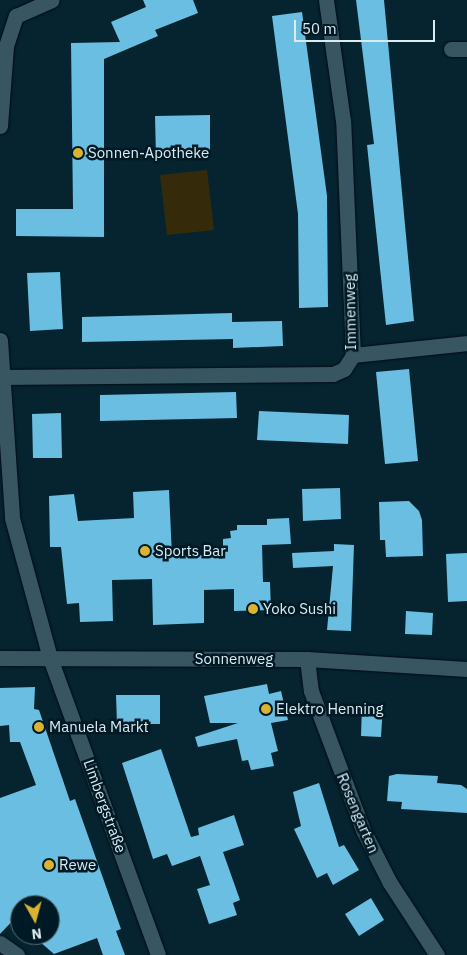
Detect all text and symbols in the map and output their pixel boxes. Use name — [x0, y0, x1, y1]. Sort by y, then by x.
scale bar — [297, 10, 438, 42]
text: 50 m — [302, 19, 337, 38]
place label: Sonnen-Apotheke — [88, 144, 209, 162]
marker: Sonnen-Apotheke — [72, 147, 84, 159]
street label: Immenweg — [340, 274, 360, 350]
place label: Sports Bar — [155, 542, 226, 560]
marker: Sports Bar — [139, 545, 151, 557]
place label: Yoko Sushi — [263, 600, 336, 618]
marker: Yoko Sushi — [247, 603, 259, 615]
street label: Sonnenweg — [195, 650, 273, 668]
place label: Elektro Henning — [276, 700, 384, 718]
marker: Elektro Henning — [260, 703, 272, 715]
place label: Manuela Markt — [49, 718, 149, 736]
marker: Manuela Markt — [33, 721, 45, 733]
street label: Limbergstraße — [80, 757, 130, 855]
street label: Rosengarten — [333, 770, 383, 856]
place label: Rewe — [59, 856, 96, 874]
marker: Rewe — [43, 859, 55, 871]
north arrow — [10, 895, 60, 945]
text: N — [31, 924, 43, 943]

